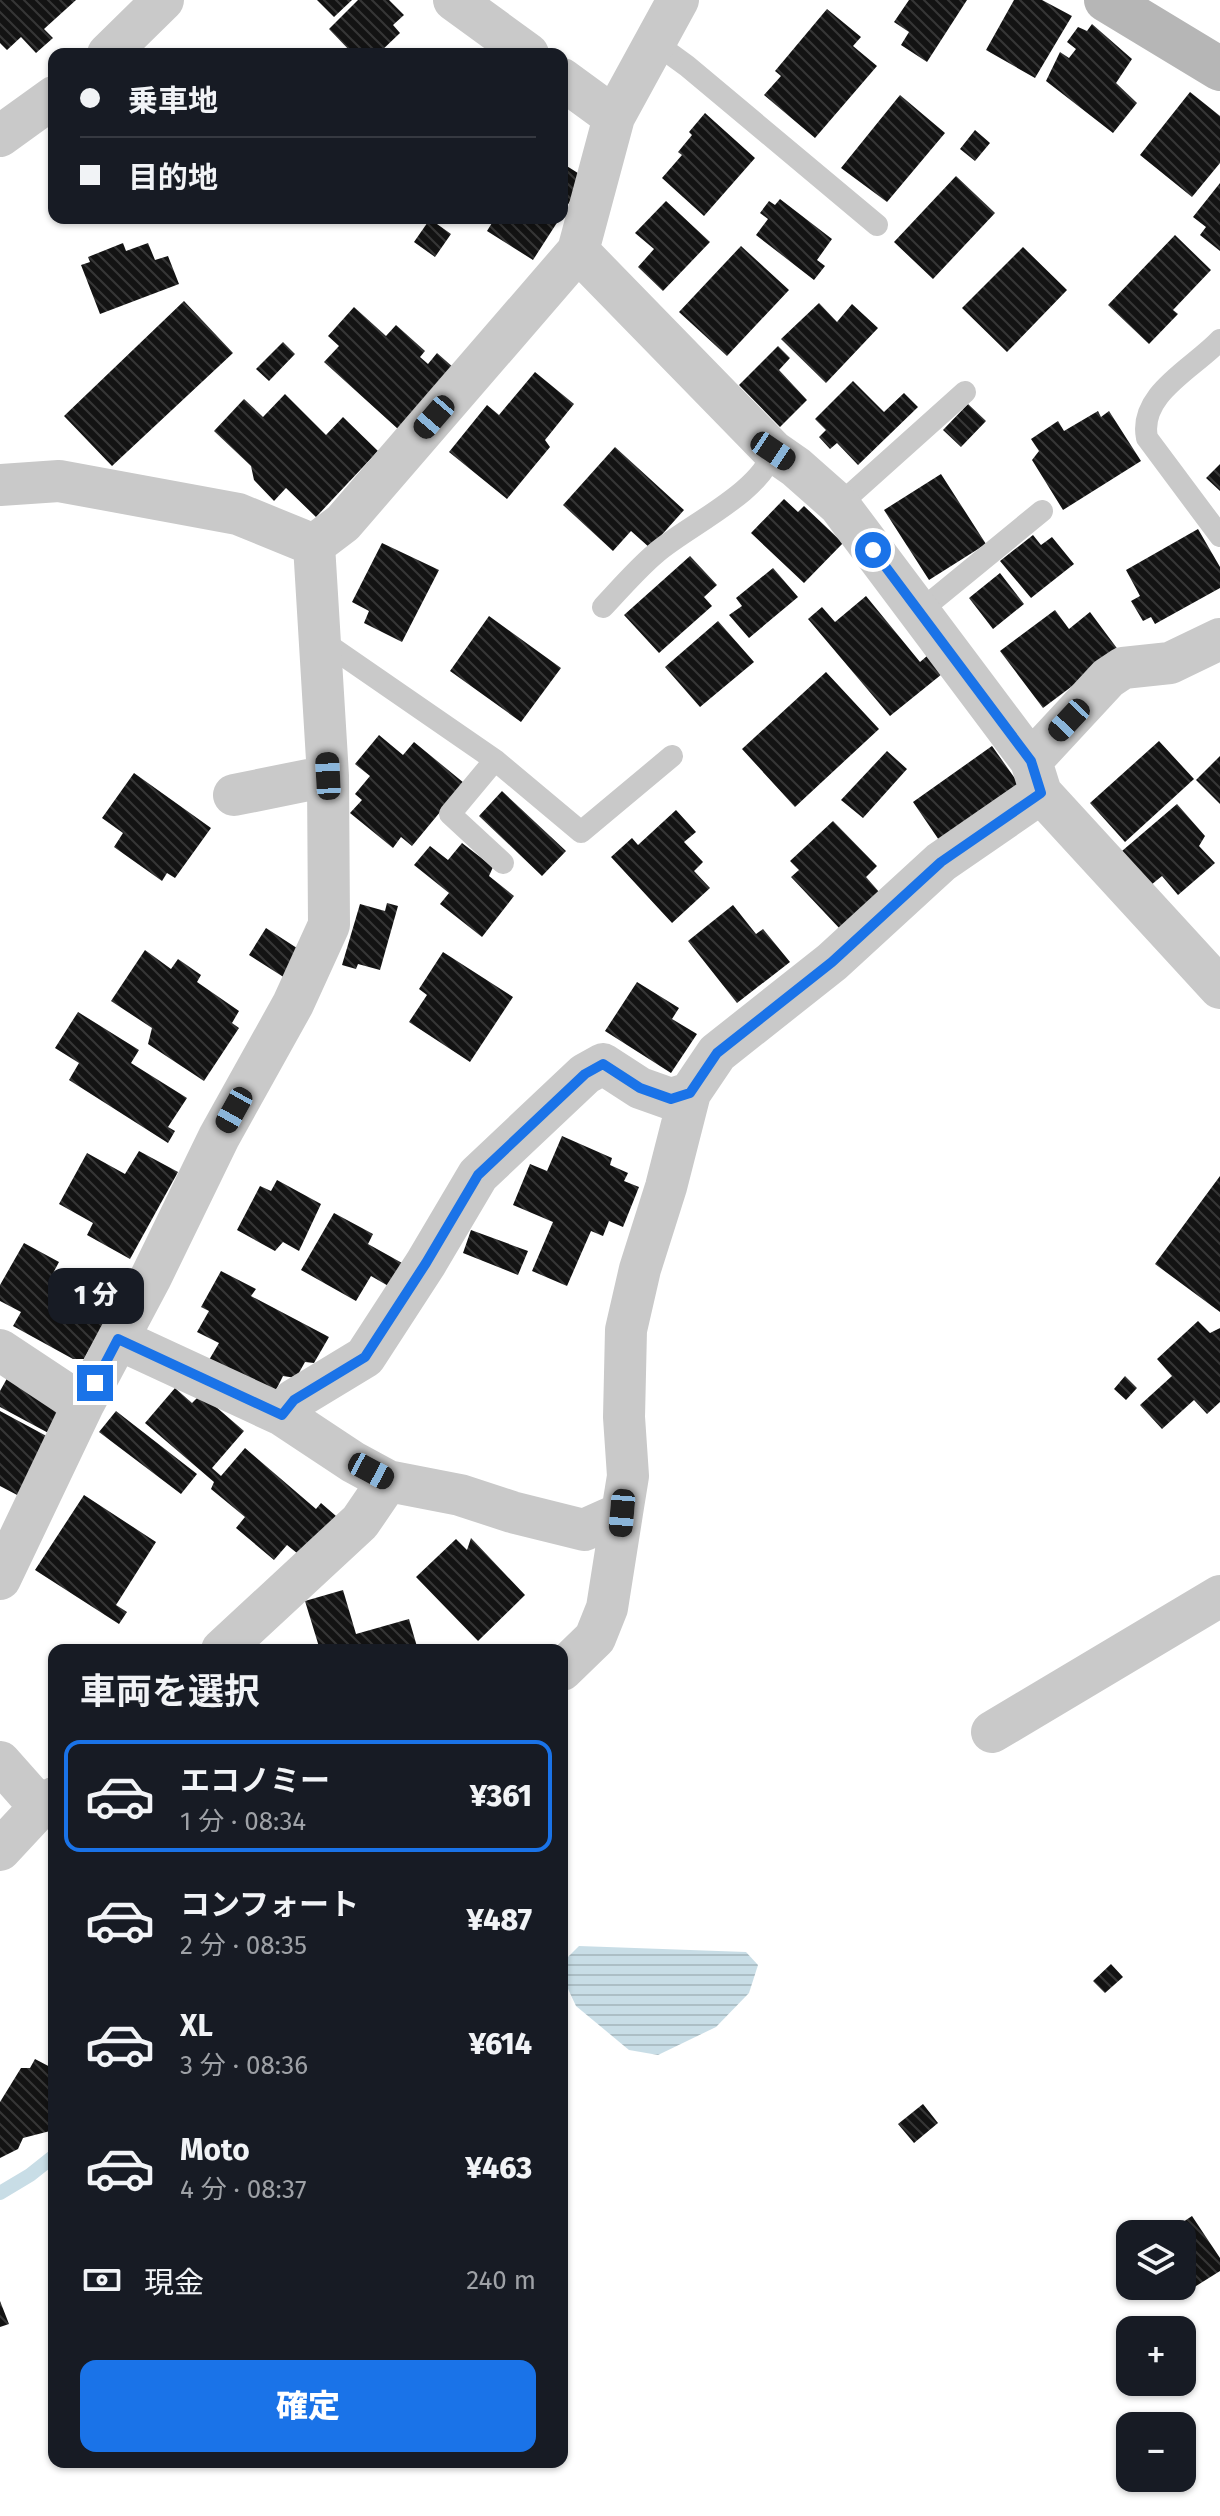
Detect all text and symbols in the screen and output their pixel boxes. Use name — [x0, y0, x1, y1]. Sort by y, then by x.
text: 乗車地 — [128, 83, 218, 119]
text: 目的地 — [128, 160, 218, 196]
car — [409, 391, 459, 443]
car — [746, 428, 800, 474]
route start — [855, 532, 891, 568]
car — [1044, 694, 1094, 746]
car — [315, 751, 341, 801]
car — [212, 1083, 256, 1137]
callout: 1 分 — [47, 1267, 143, 1323]
text: 1 分 — [74, 1280, 118, 1311]
route end — [77, 1365, 113, 1401]
car — [344, 1449, 398, 1493]
car — [608, 1488, 636, 1538]
text: 車両を選択 — [80, 1670, 260, 1714]
icon: car — [84, 1760, 156, 1832]
text: エコノミー — [180, 1763, 330, 1799]
text: ¥361 — [470, 1778, 532, 1814]
text: 1 分 · 08:34 — [180, 1806, 306, 1837]
icon: car — [84, 1884, 156, 1956]
text: コンフォート — [180, 1887, 359, 1923]
text: ¥487 — [467, 1902, 532, 1938]
text: 2 分 · 08:35 — [180, 1930, 307, 1961]
icon: car — [84, 2008, 156, 2080]
text: XL — [180, 2008, 213, 2044]
text: ¥614 — [469, 2026, 532, 2062]
text: 3 分 · 08:36 — [180, 2050, 308, 2081]
icon: car — [84, 2132, 156, 2204]
text: Moto — [180, 2132, 250, 2168]
text: ¥463 — [465, 2150, 532, 2186]
text: 4 分 · 08:37 — [180, 2174, 306, 2205]
map controls — [1116, 2220, 1196, 2492]
button: layers — [1116, 2220, 1196, 2300]
icon: cash — [80, 2258, 124, 2302]
text: 現金 — [144, 2265, 204, 2301]
text: 240 m — [466, 2265, 536, 2296]
button: + — [1116, 2316, 1196, 2396]
button: 確定 — [80, 2360, 536, 2452]
button: − — [1116, 2412, 1196, 2492]

